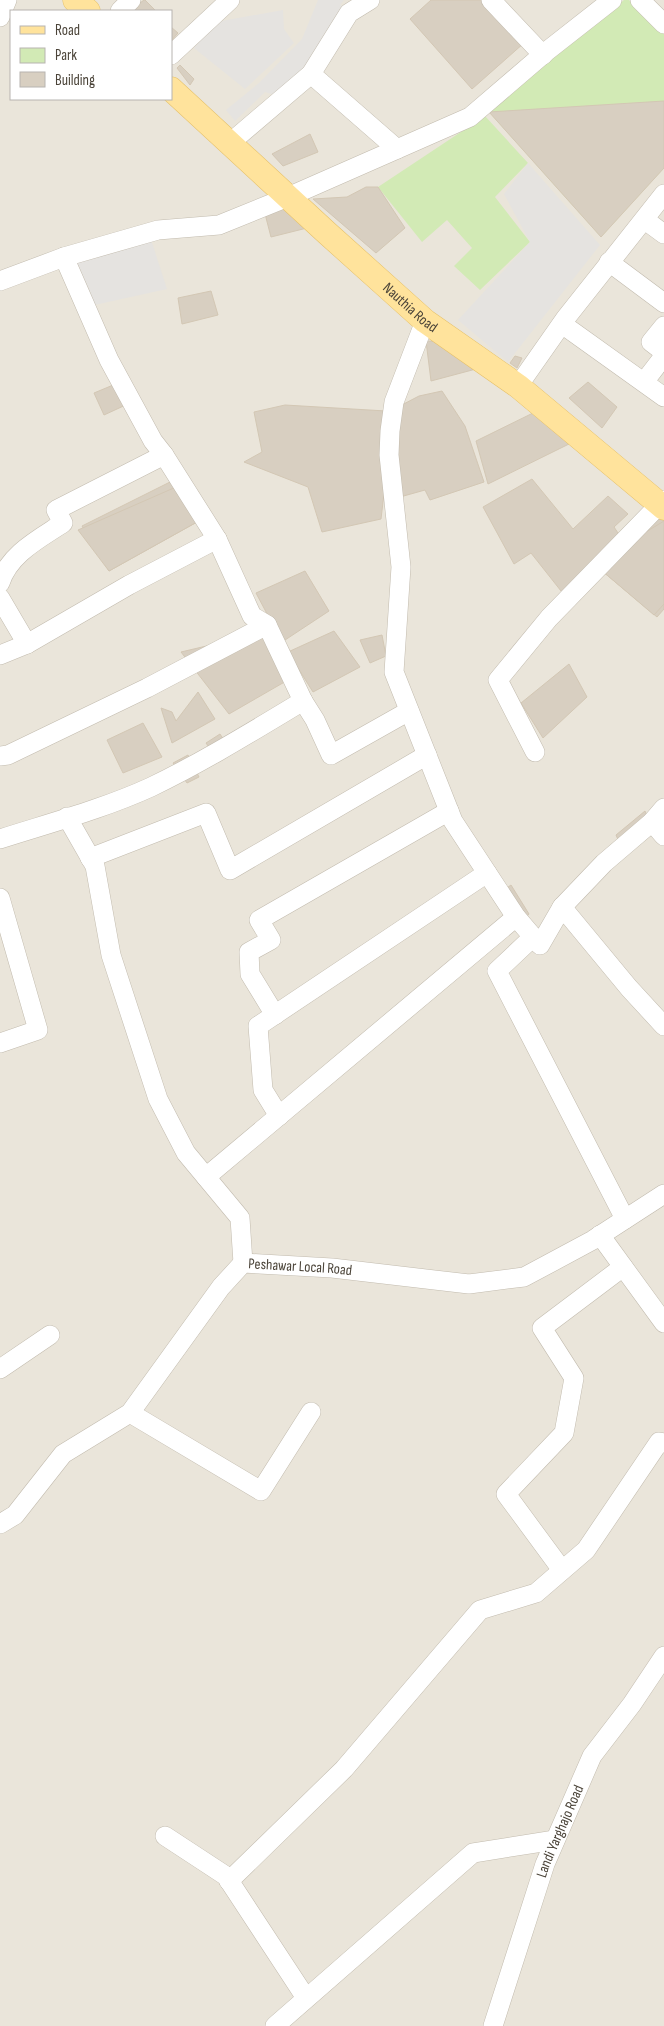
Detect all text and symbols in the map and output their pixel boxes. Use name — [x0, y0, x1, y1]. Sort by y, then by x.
legend — [10, 10, 172, 100]
text: Road — [55, 21, 80, 40]
text: Park — [55, 46, 77, 65]
text: Building — [55, 71, 95, 90]
street label: Nauthia Road — [379, 279, 441, 337]
street label: Peshawar Local Road — [248, 1254, 353, 1280]
street label: Landi Yarghajo Road — [532, 1782, 588, 1880]

